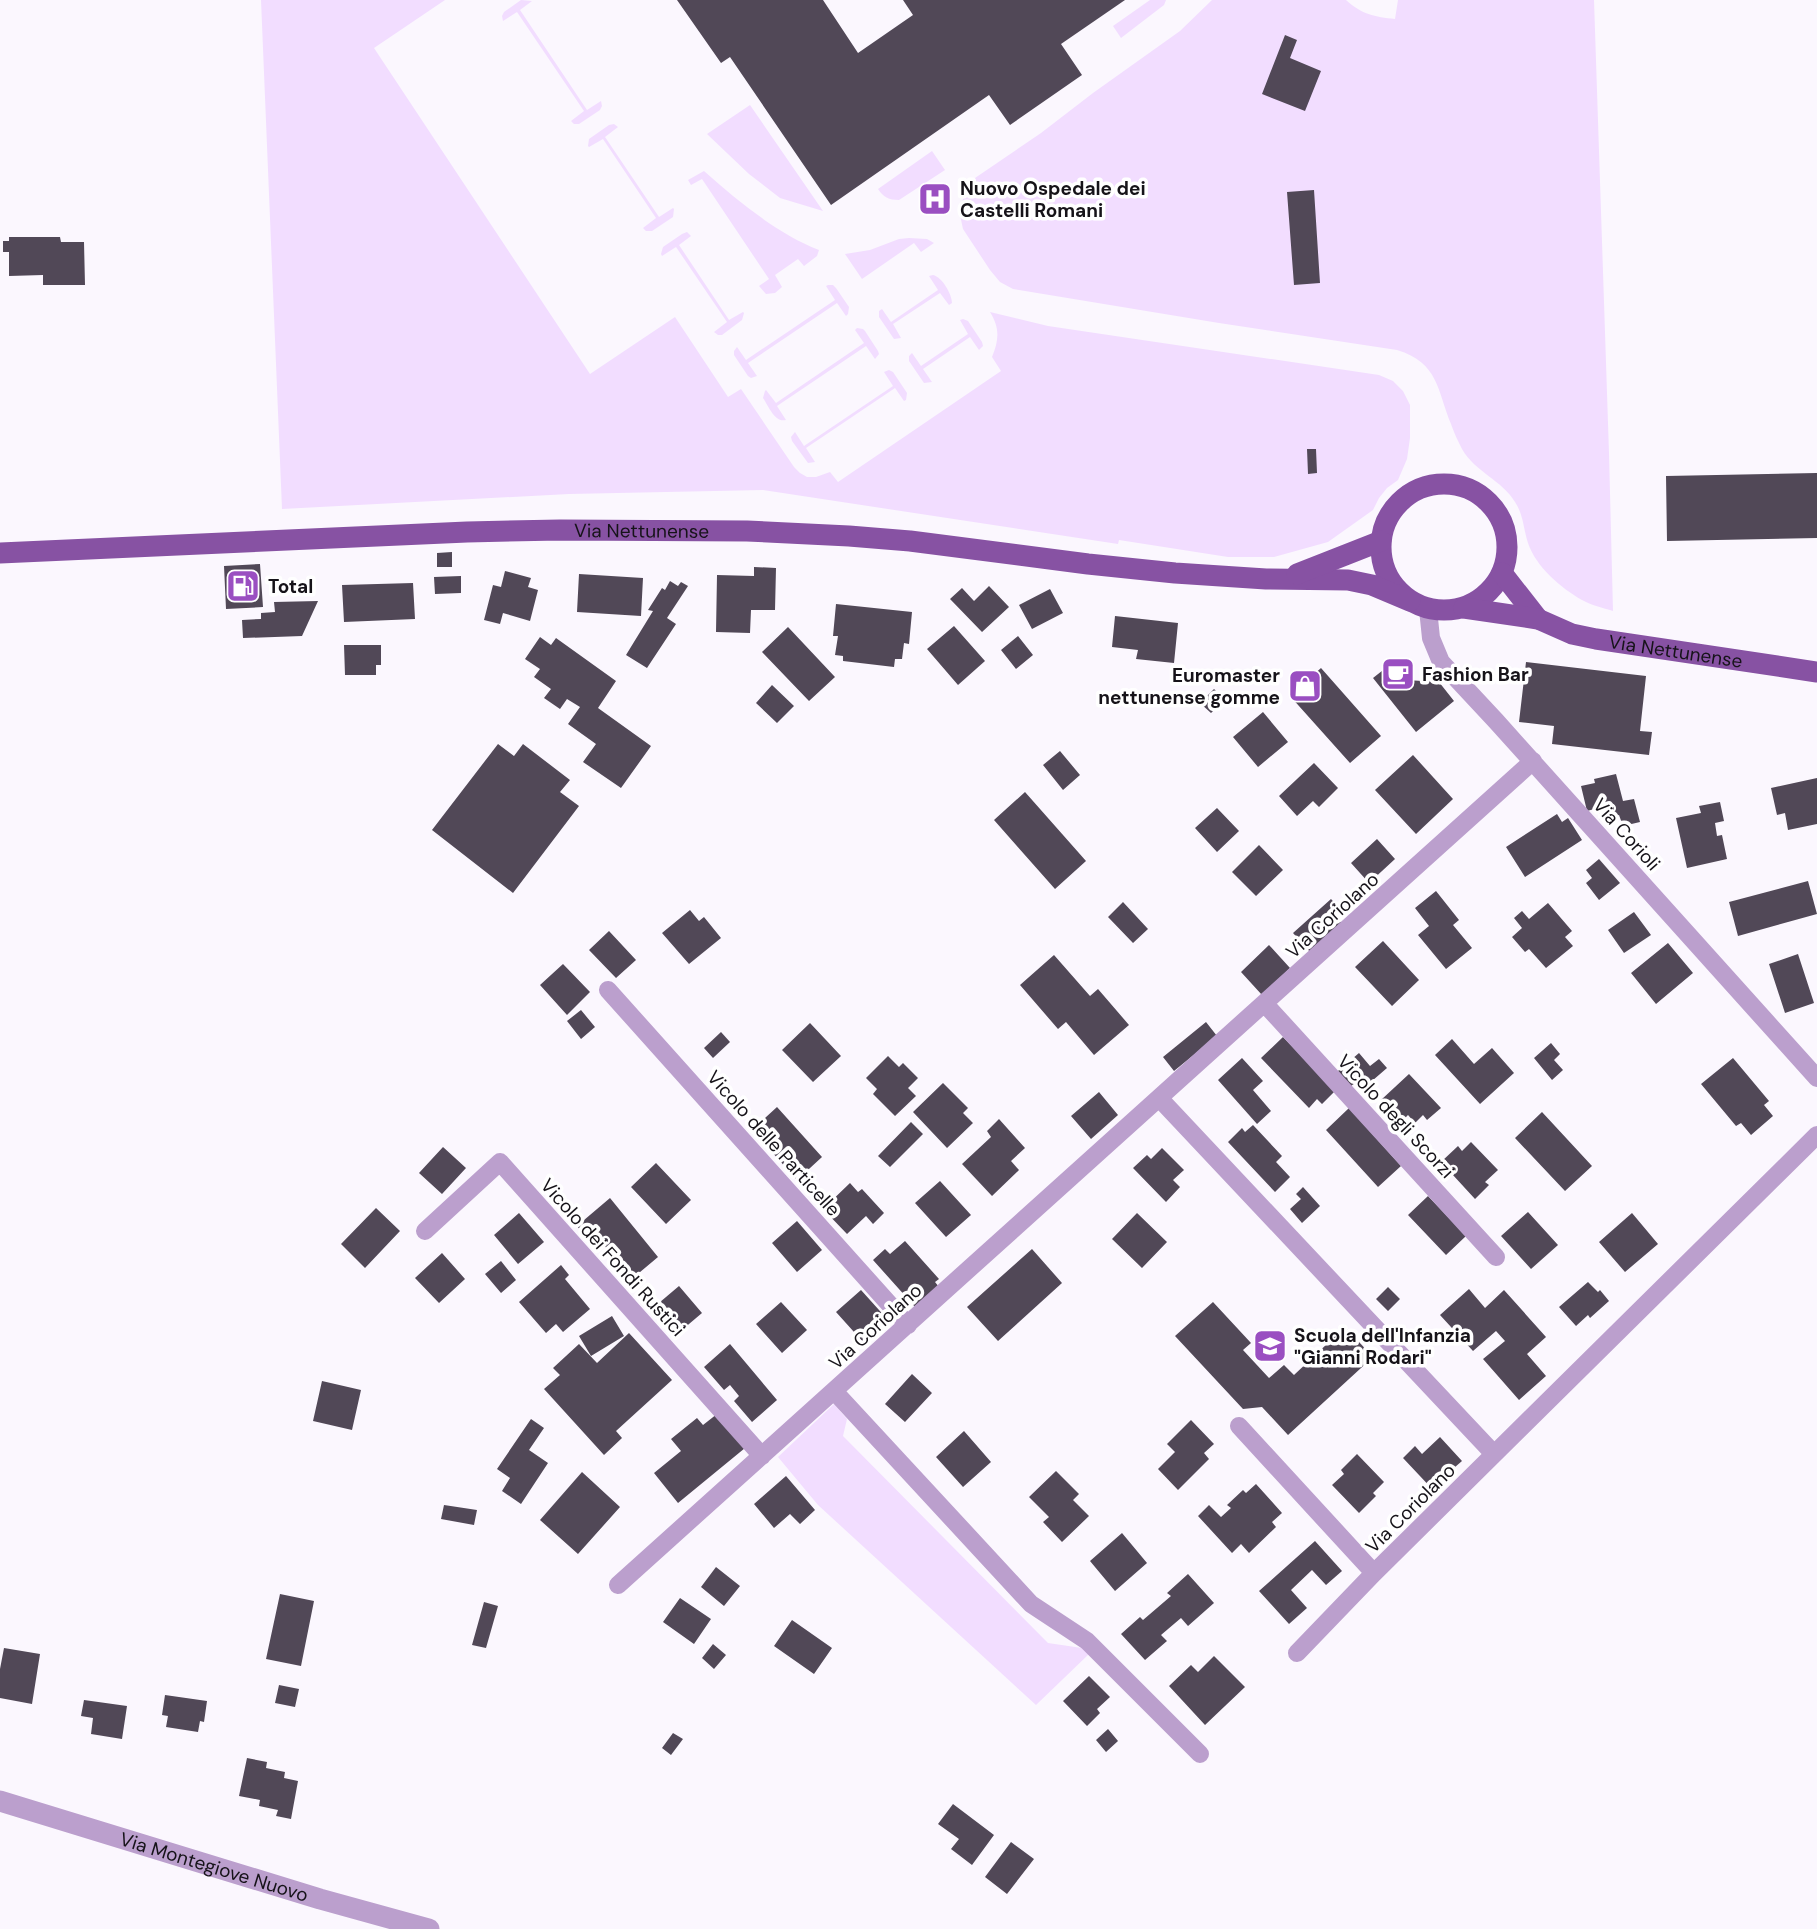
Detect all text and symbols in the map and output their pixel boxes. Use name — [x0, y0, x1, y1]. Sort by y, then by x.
place label: Nuovo Ospedale dei Castelli Romani — [960, 176, 1146, 223]
hospital icon: Nuovo Ospedale dei Castelli Romani — [916, 180, 954, 218]
street label: Via Nettunense — [574, 518, 709, 544]
fuel station icon: Total — [224, 567, 262, 605]
place label: Total — [268, 574, 313, 599]
street label: Via Nettunense — [1607, 629, 1744, 674]
cafe icon: Fashion Bar — [1379, 655, 1417, 693]
place label: Fashion Bar — [1422, 662, 1529, 687]
place label: Euromaster nettunense gomme — [1098, 663, 1280, 710]
shop icon: Euromaster nettunense gomme — [1286, 667, 1324, 705]
street label: Via Corioli — [1587, 793, 1666, 876]
street label: Via Coriolano — [1280, 867, 1384, 964]
street label: Vicolo degli Scorzi — [1332, 1049, 1460, 1184]
street label: Vicolo delle Particelle — [701, 1065, 846, 1222]
street label: Vicolo dei Fondi Rustici — [535, 1173, 690, 1342]
street label: Via Coriolano — [823, 1278, 927, 1375]
place label: Scuola dell'Infanzia "Gianni Rodari" — [1294, 1323, 1471, 1370]
school or university icon: Scuola dell'Infanzia "Gianni Rodari" — [1251, 1327, 1289, 1365]
street label: Via Coriolano — [1360, 1458, 1461, 1559]
street label: Via Montegiove Nuovo — [117, 1826, 311, 1908]

